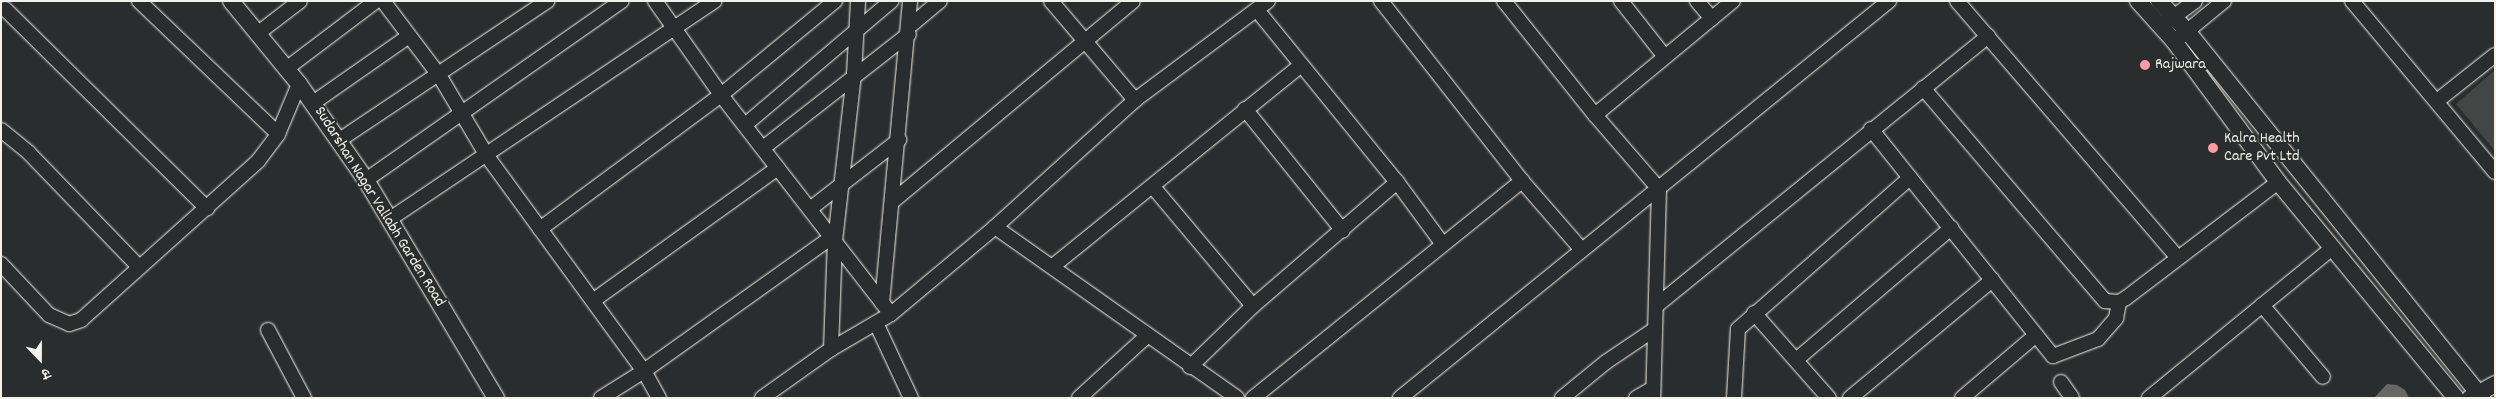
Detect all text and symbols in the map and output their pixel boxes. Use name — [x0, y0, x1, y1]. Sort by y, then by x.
place label: Rajwara — [2155, 55, 2206, 75]
marker: Rajwara — [2139, 59, 2151, 71]
street label: Sudarshan Nagar Vallabh Garden Road — [309, 103, 449, 311]
place label: Kalra Health Care Pvt Ltd — [2224, 129, 2300, 167]
marker: Kalra Health Care Pvt Ltd — [2206, 141, 2220, 155]
north arrow — [15, 334, 65, 384]
text: उ — [38, 362, 53, 384]

